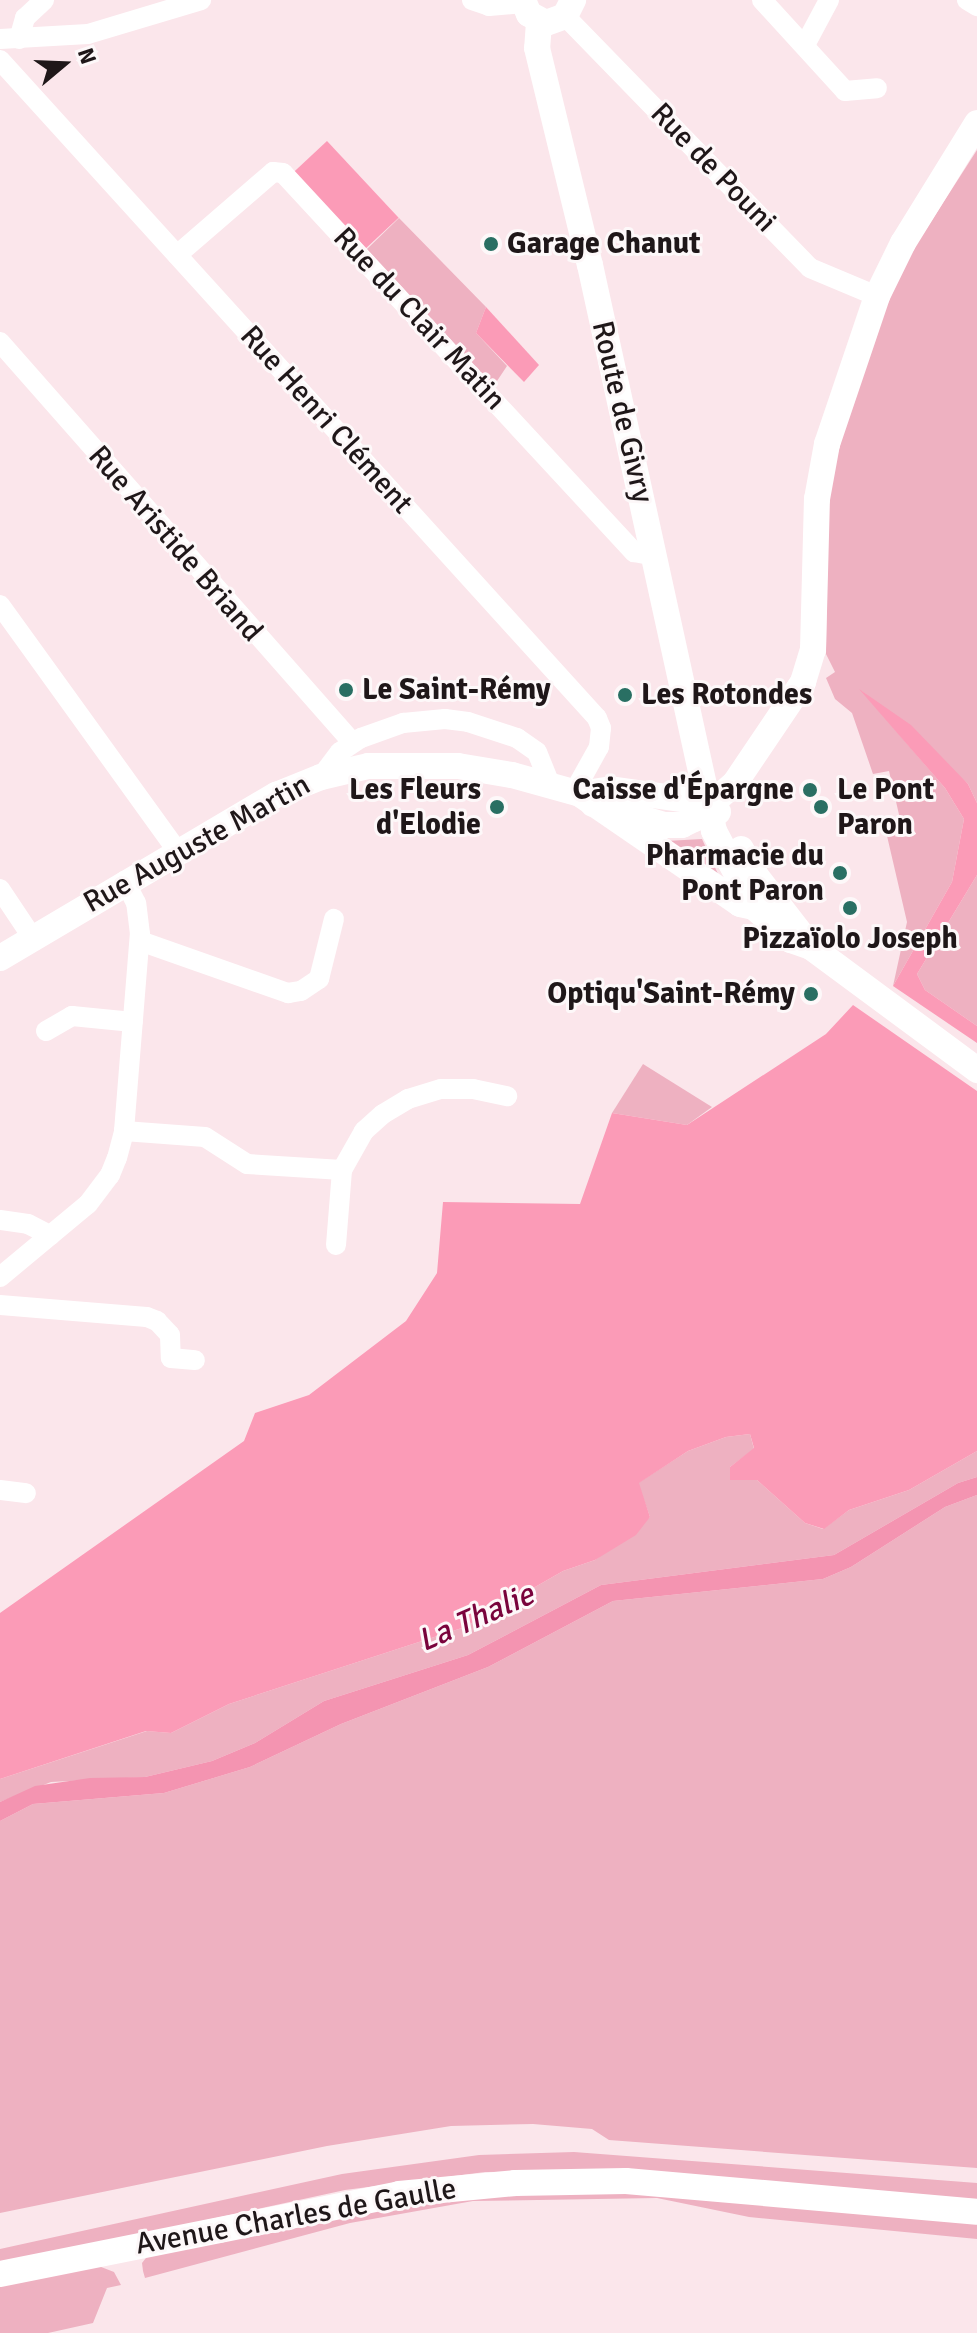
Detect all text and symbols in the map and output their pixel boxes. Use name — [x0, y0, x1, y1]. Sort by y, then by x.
north arrow — [24, 24, 104, 104]
text: N — [72, 44, 102, 68]
street label: Rue de Pouni — [643, 96, 783, 240]
street label: Rue du Clair Matin — [325, 220, 513, 418]
place label: Garage Chanut — [507, 226, 701, 262]
marker: Garage Chanut — [482, 235, 500, 253]
street label: Route de Givry — [584, 318, 660, 506]
street label: Rue Henri Clément — [232, 319, 420, 521]
street label: Rue Aristide Briand — [80, 439, 270, 649]
place label: Le Saint-Rémy — [362, 672, 551, 708]
place label: Les Rotondes — [641, 677, 812, 713]
marker: Le Saint-Rémy — [337, 681, 355, 699]
marker: Les Rotondes — [616, 686, 634, 704]
street label: Rue Auguste Martin — [78, 767, 316, 921]
place label: Les Fleurs d'Elodie — [349, 772, 481, 842]
place label: Caisse d'Épargne — [572, 772, 794, 808]
place label: Le Pont Paron — [837, 772, 934, 842]
marker: Caisse d'Épargne — [801, 781, 819, 799]
marker: Les Fleurs d'Elodie — [488, 798, 506, 816]
marker: Le Pont Paron — [812, 798, 830, 816]
place label: Pharmacie du Pont Paron — [646, 838, 824, 908]
marker: Pharmacie du Pont Paron — [831, 864, 849, 882]
marker: Pizzaïolo Joseph — [841, 899, 859, 917]
place label: Pizzaïolo Joseph — [742, 921, 958, 957]
place label: Optiqu'Saint-Rémy — [547, 976, 795, 1012]
marker: Optiqu'Saint-Rémy — [802, 985, 820, 1003]
water label: La Thalie — [412, 1575, 540, 1661]
street label: Avenue Charles de Gaulle — [133, 2171, 459, 2263]

